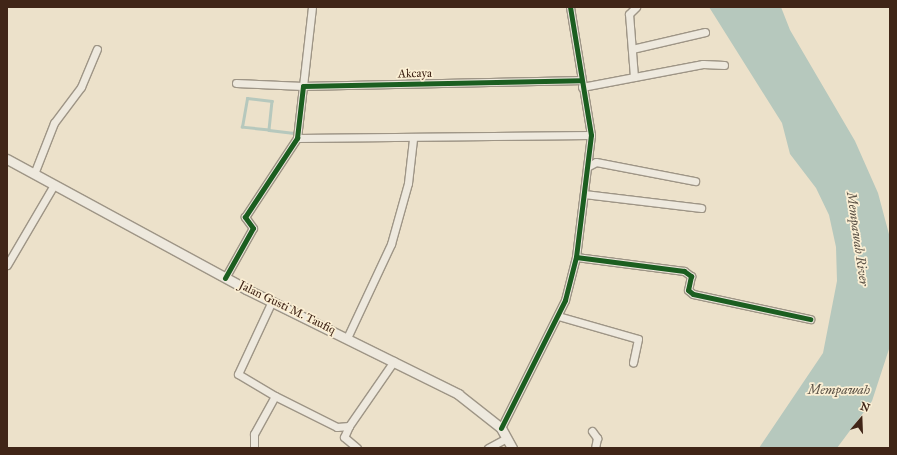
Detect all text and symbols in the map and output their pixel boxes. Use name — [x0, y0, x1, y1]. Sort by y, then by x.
street label: Akcaya — [398, 67, 432, 81]
water label: Mempawah River — [843, 191, 871, 287]
street label: Jalan Gusti M. Taufiq — [236, 278, 338, 338]
water label: Mempawah — [808, 382, 870, 398]
north arrow — [841, 399, 881, 439]
text: N — [859, 400, 872, 415]

